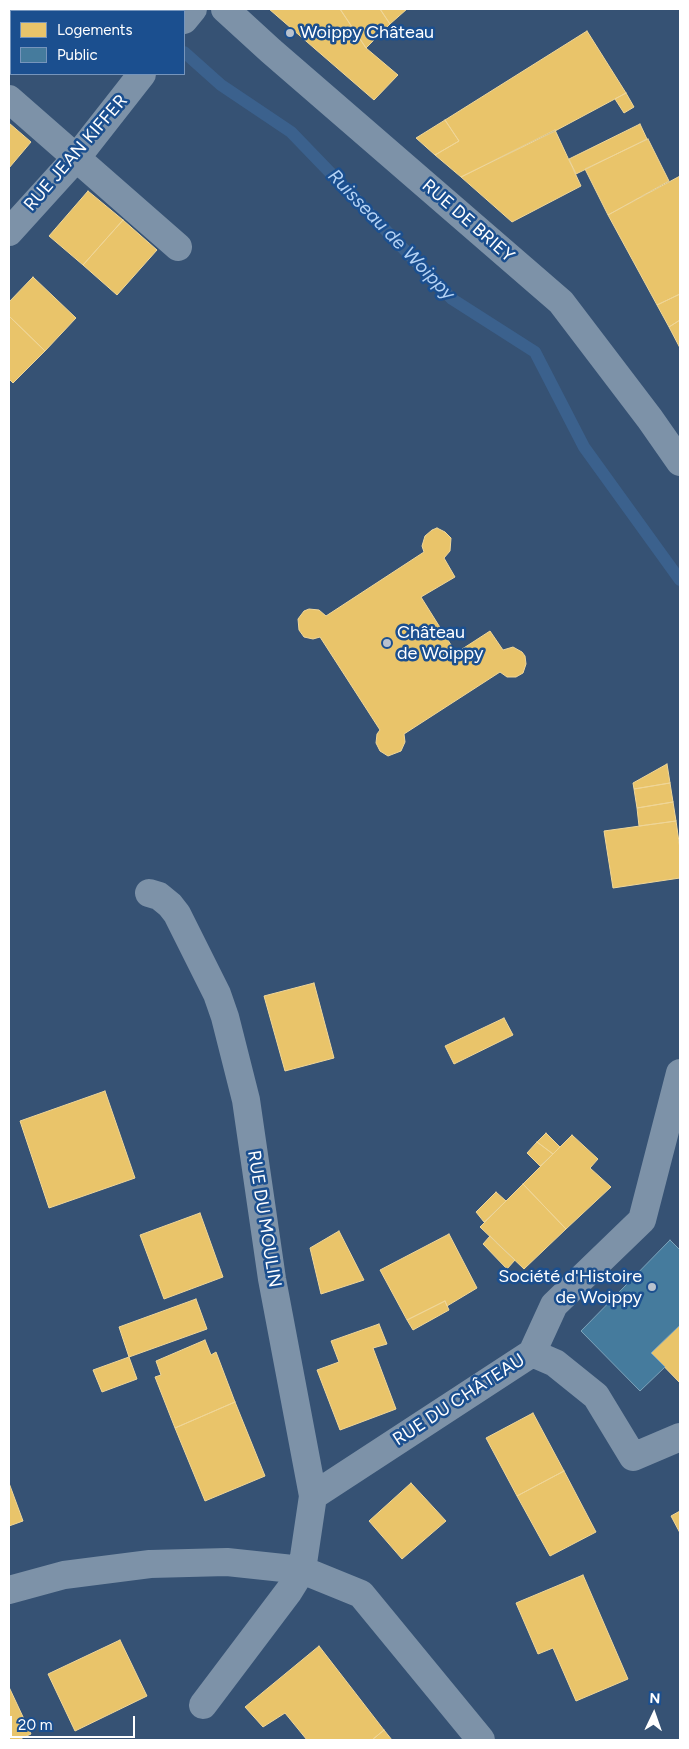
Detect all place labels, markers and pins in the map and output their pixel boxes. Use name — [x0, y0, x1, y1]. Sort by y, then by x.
place label: Woippy Château — [300, 22, 434, 44]
marker: Woippy Château — [284, 27, 296, 39]
place label: Château de Woippy — [397, 622, 483, 664]
marker: Château de Woippy — [381, 637, 393, 649]
place label: Société d'Histoire de Woippy — [498, 1266, 642, 1308]
marker: Société d'Histoire de Woippy — [646, 1281, 658, 1293]

